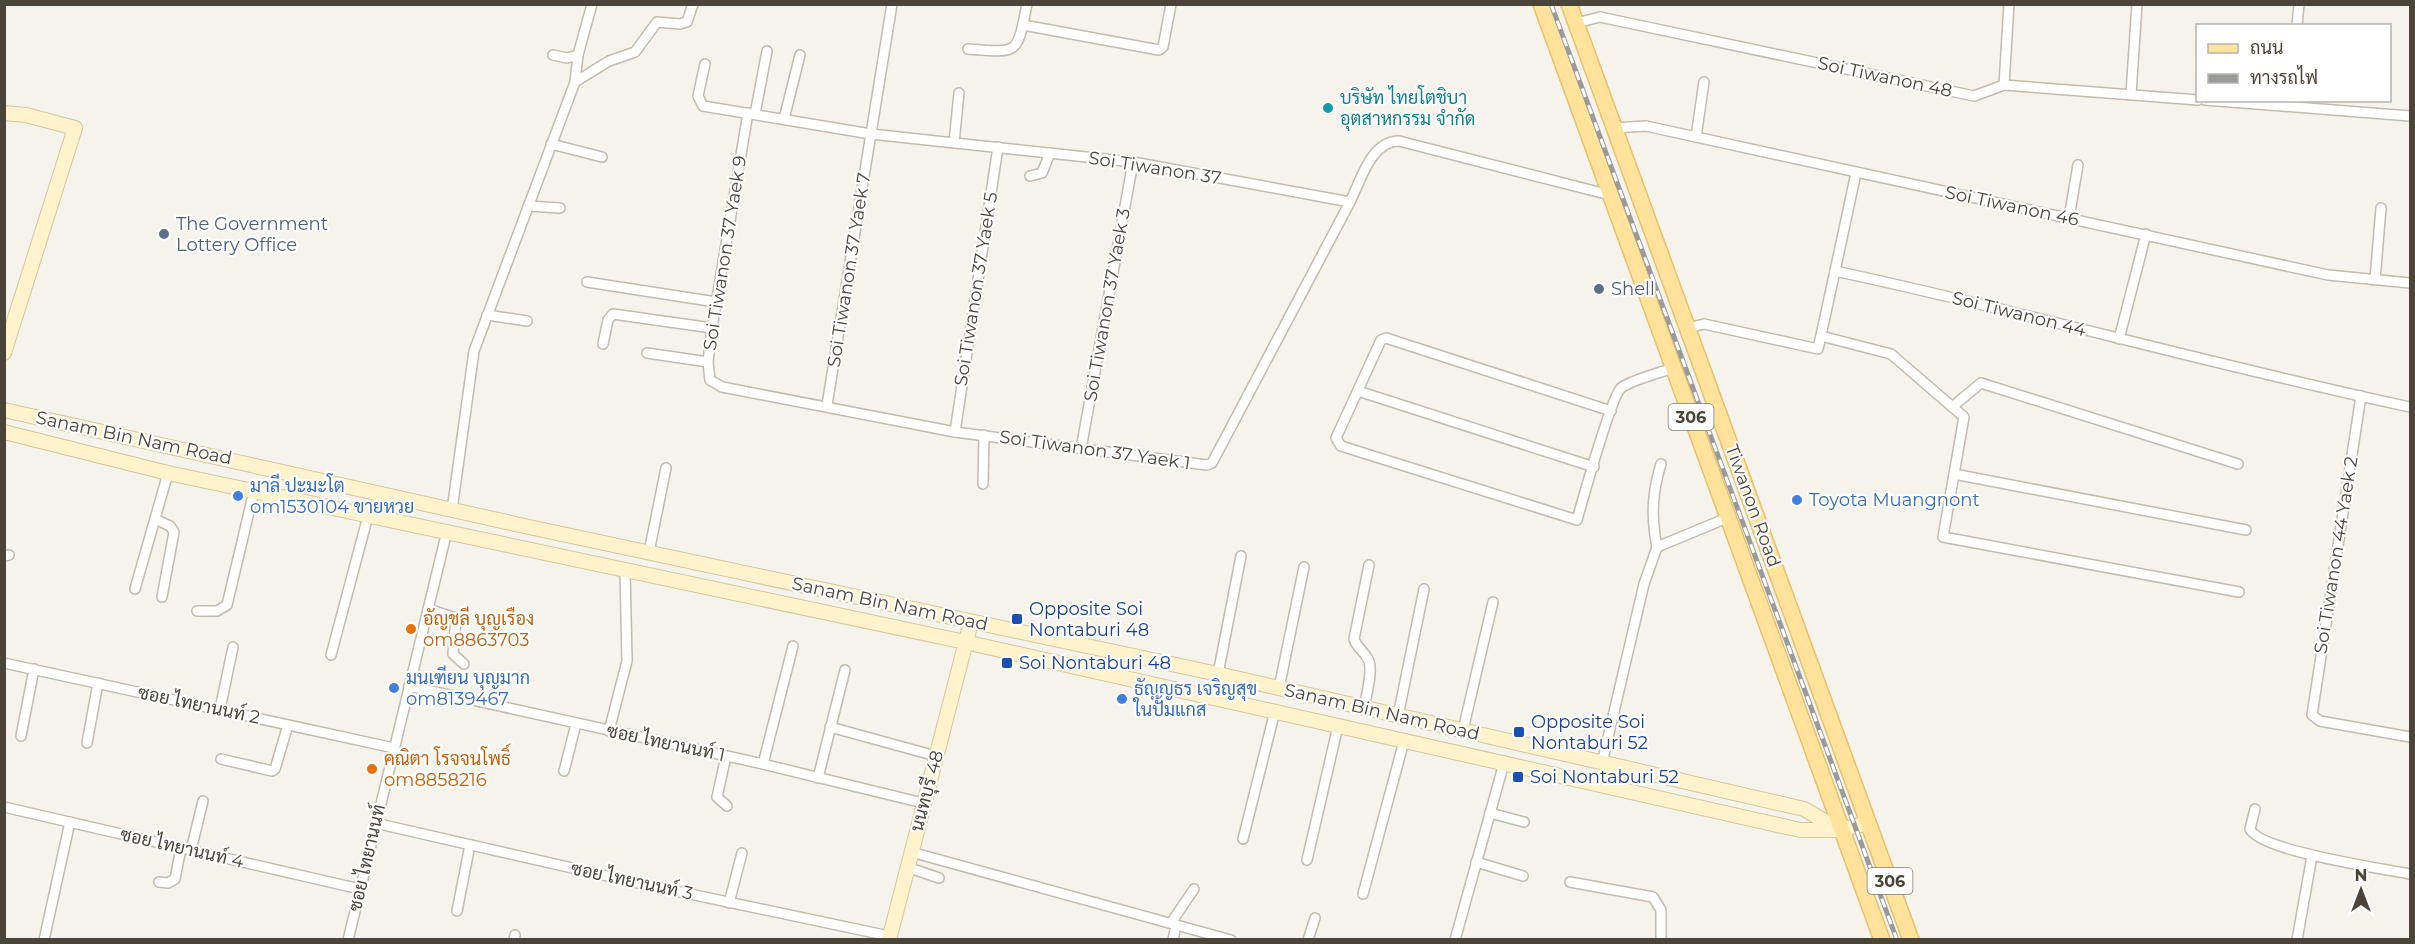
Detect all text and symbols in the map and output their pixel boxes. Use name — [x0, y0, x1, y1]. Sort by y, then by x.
legend — [2196, 24, 2391, 102]
text: ถนน — [2250, 37, 2283, 59]
street label: Soi Tiwanon 48 — [1816, 52, 1954, 102]
text: ทางรถไฟ — [2250, 65, 2318, 89]
place label: บริษัท ไทยโตชิบา อุตสาหกรรม จำกัด — [1340, 85, 1475, 131]
marker: บริษัท ไทยโตชิบา อุตสาหกรรม จำกัด — [1321, 101, 1335, 115]
street label: Soi Tiwanon 37 — [1087, 147, 1223, 189]
street label: Soi Tiwanon 37 Yaek 9 — [699, 154, 751, 352]
street label: Soi Tiwanon 37 Yaek 7 — [823, 171, 875, 369]
street label: Soi Tiwanon 46 — [1943, 181, 2081, 231]
street label: Soi Tiwanon 37 Yaek 5 — [950, 190, 1002, 388]
street label: Soi Tiwanon 37 Yaek 3 — [1079, 207, 1135, 403]
place label: The Government Lottery Office — [176, 213, 328, 256]
marker: The Government Lottery Office — [157, 227, 171, 241]
place label: Shell — [1611, 278, 1655, 300]
marker: Shell — [1592, 282, 1606, 296]
street label: Soi Tiwanon 44 — [1950, 287, 2088, 341]
road number: 306 — [1668, 404, 1714, 430]
street label: Sanam Bin Nam Road — [34, 406, 234, 470]
street label: Soi Tiwanon 37 Yaek 1 — [998, 426, 1192, 474]
street label: Tiwanon Road — [1721, 442, 1785, 570]
street label: Soi Tiwanon 44 Yaek 2 — [2310, 455, 2362, 655]
place label: มาลี ปะมะโต om1530104 ขายหวย — [250, 473, 414, 518]
marker: มาลี ปะมะโต om1530104 ขายหวย — [231, 489, 245, 503]
place label: Toyota Muangnont — [1809, 489, 1980, 511]
marker: Toyota Muangnont — [1790, 493, 1804, 507]
street label: Sanam Bin Nam Road — [790, 572, 990, 636]
place label: Opposite Soi Nontaburi 48 — [1029, 598, 1149, 641]
place label: อัญชลี บุญเรือง om8863703 — [423, 606, 534, 651]
marker: Opposite Soi Nontaburi 48 — [1010, 612, 1024, 626]
marker: อัญชลี บุญเรือง om8863703 — [404, 622, 418, 636]
place label: Soi Nontaburi 48 — [1019, 652, 1171, 674]
marker: Soi Nontaburi 48 — [1000, 656, 1014, 670]
place label: มนเฑียน บุญมาก om8139467 — [406, 665, 530, 710]
place label: ธัญญธร เจริญสุข ในปั้มแกส — [1132, 678, 1257, 721]
street label: ซอย ไทยานนท์ 2 — [136, 679, 262, 729]
street label: Sanam Bin Nam Road — [1282, 679, 1482, 745]
marker: มนเฑียน บุญมาก om8139467 — [387, 681, 401, 695]
marker: ธัญญธร เจริญสุข ในปั้มแกส — [1115, 692, 1129, 706]
place label: Opposite Soi Nontaburi 52 — [1531, 711, 1648, 754]
street label: ซอย ไทยานนท์ 1 — [605, 718, 728, 766]
marker: Opposite Soi Nontaburi 52 — [1512, 725, 1526, 739]
place label: คณิตา โรจจนโพธิ์ om8858216 — [384, 743, 511, 791]
street label: นนทบุรี 48 — [904, 747, 949, 834]
marker: คณิตา โรจจนโพธิ์ om8858216 — [365, 762, 379, 776]
place label: Soi Nontaburi 52 — [1530, 766, 1679, 788]
marker: Soi Nontaburi 52 — [1511, 770, 1525, 784]
street label: ซอย ไทยานนท์ — [342, 802, 390, 914]
street label: ซอย ไทยานนท์ 4 — [118, 821, 246, 873]
street label: ซอย ไทยานนท์ 3 — [569, 855, 695, 905]
north arrow — [2331, 860, 2391, 920]
text: N — [2355, 866, 2367, 885]
road number: 306 — [1868, 868, 1912, 894]

